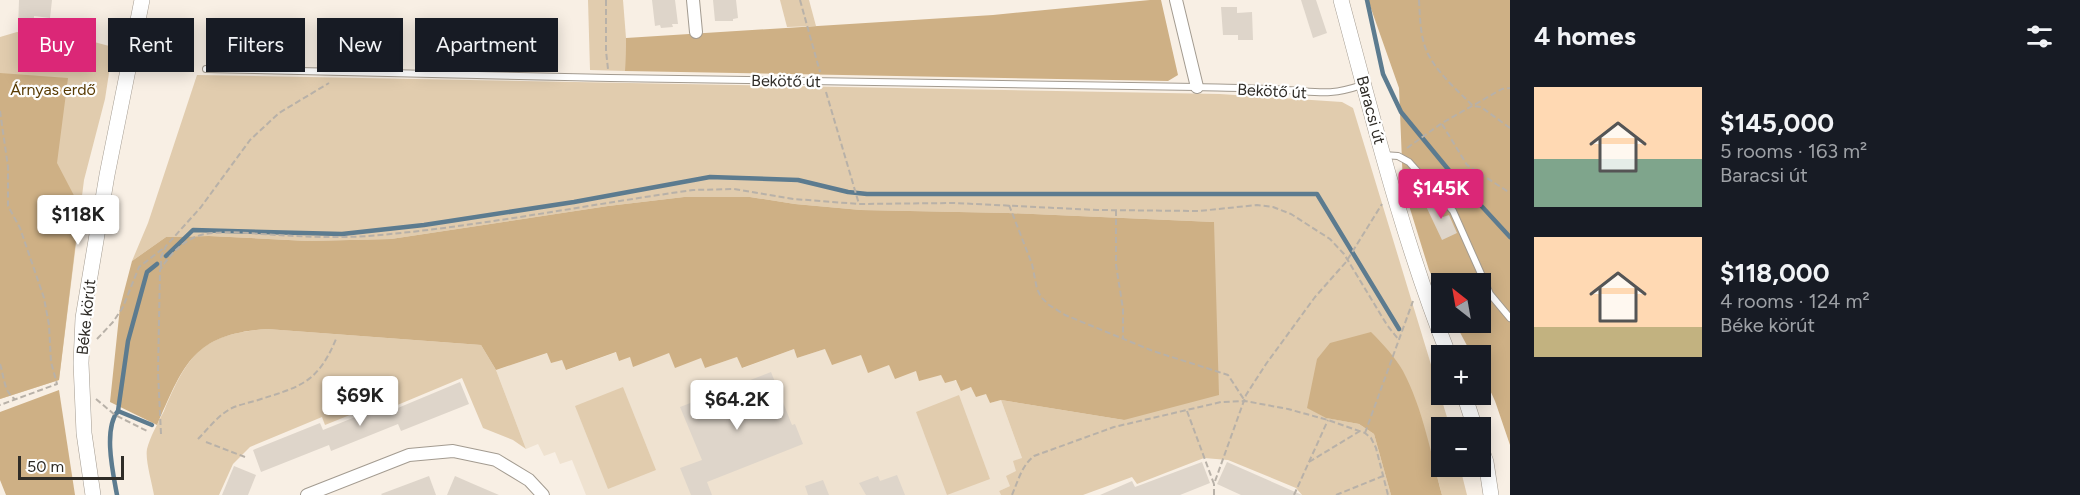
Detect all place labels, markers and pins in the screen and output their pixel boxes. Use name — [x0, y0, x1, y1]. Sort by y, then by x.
pin: $145K — [1399, 169, 1483, 220]
pin: $118K — [36, 195, 120, 246]
pin: $69K — [324, 376, 396, 427]
pin: $64.2K — [688, 380, 786, 431]

